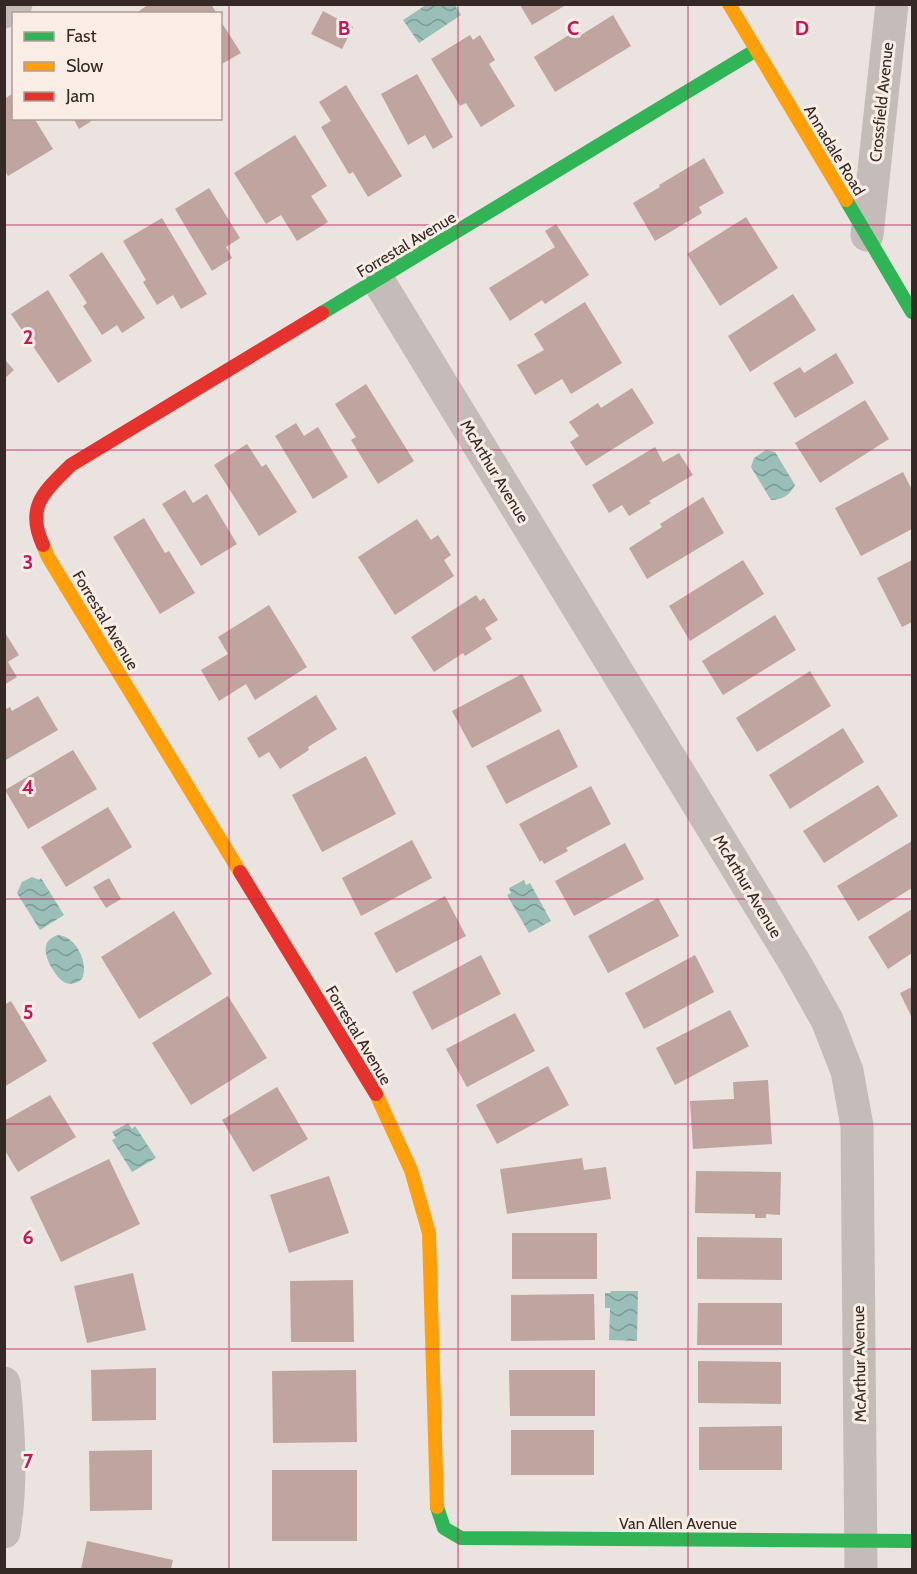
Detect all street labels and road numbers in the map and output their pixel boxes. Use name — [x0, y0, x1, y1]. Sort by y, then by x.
street label: Crossfield Avenue — [866, 41, 897, 163]
street label: Annadale Road — [800, 102, 869, 199]
street label: Forrestal Avenue — [353, 207, 459, 282]
street label: McArthur Avenue — [456, 416, 533, 526]
street label: Forrestal Avenue — [68, 567, 143, 673]
street label: McArthur Avenue — [709, 831, 786, 941]
street label: Forrestal Avenue — [321, 982, 396, 1088]
street label: McArthur Avenue — [849, 1305, 870, 1423]
street label: Van Allen Avenue — [619, 1514, 737, 1533]

